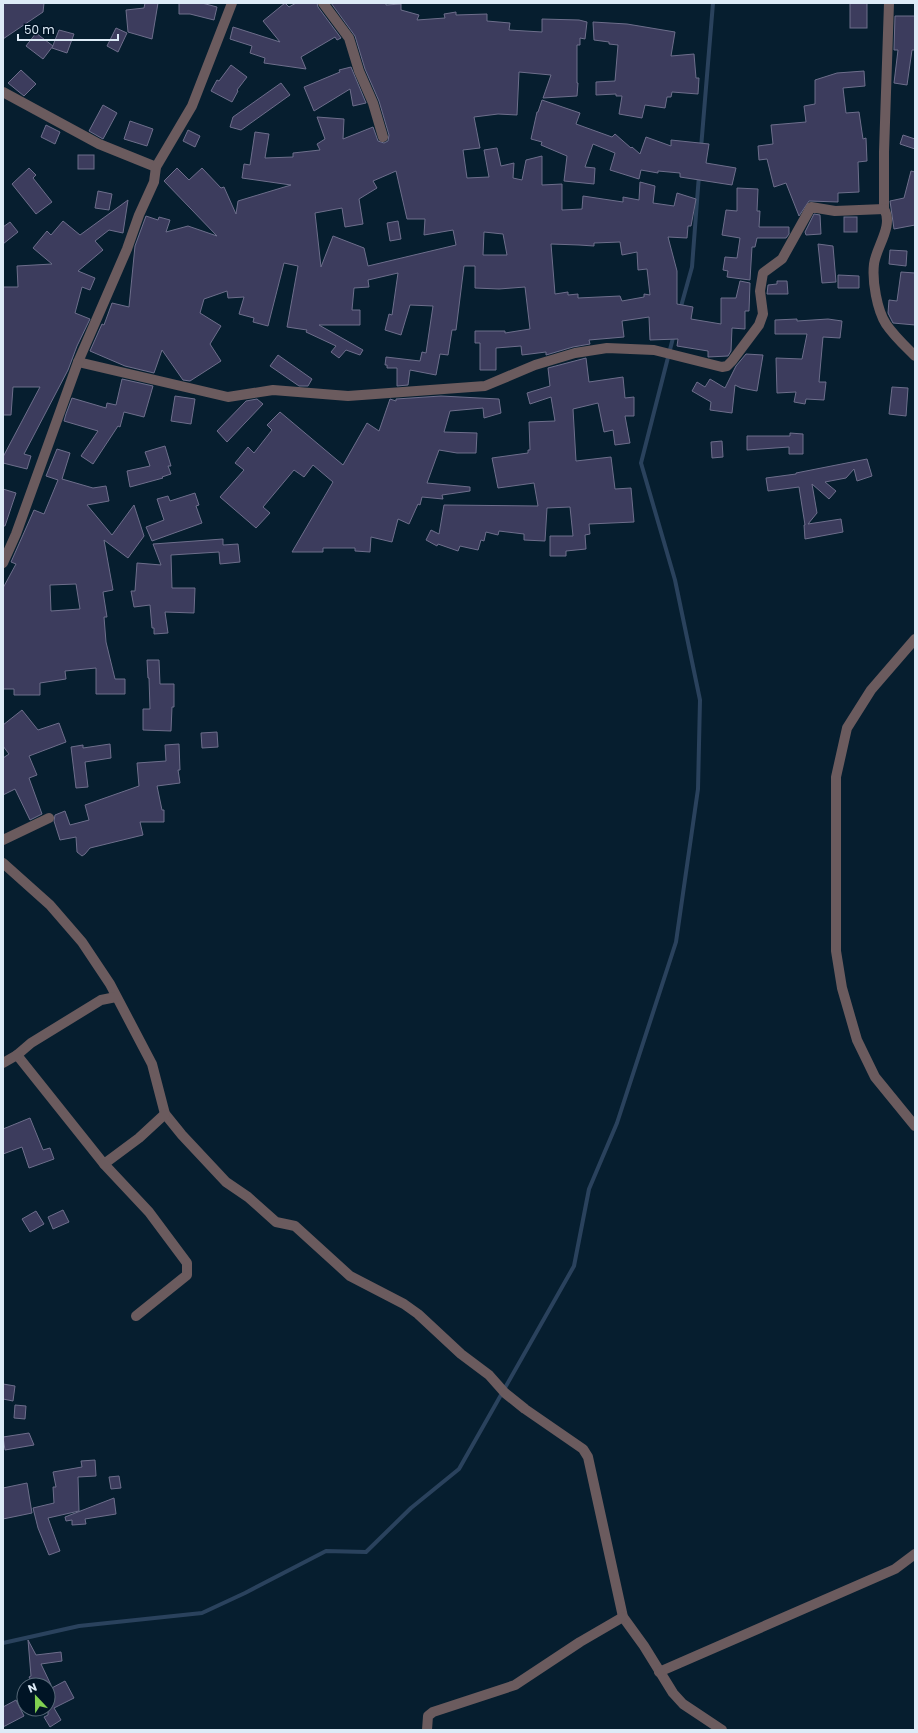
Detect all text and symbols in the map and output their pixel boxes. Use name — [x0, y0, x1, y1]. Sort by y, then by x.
scale bar — [18, 16, 118, 42]
text: 50 m — [24, 21, 55, 38]
north arrow — [16, 1677, 56, 1717]
text: N — [25, 1679, 39, 1697]

